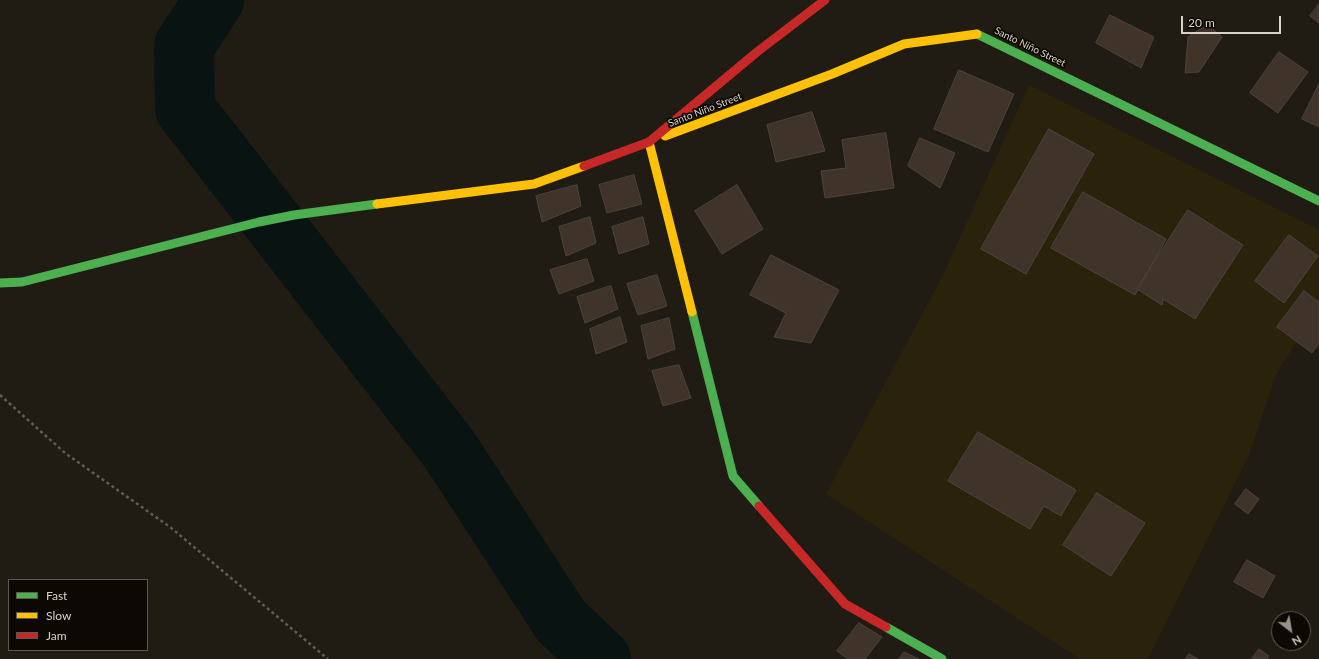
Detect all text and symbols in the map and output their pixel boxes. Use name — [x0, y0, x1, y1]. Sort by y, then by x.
scale bar — [1183, 8, 1283, 34]
text: 20 m — [1188, 15, 1215, 30]
street label: Santo Niño Street — [992, 25, 1068, 69]
street label: Santo Niño Street — [667, 90, 743, 130]
legend — [8, 579, 148, 651]
text: Fast — [46, 588, 67, 603]
text: Slow — [46, 608, 71, 623]
north arrow — [1271, 611, 1311, 651]
text: Jam — [46, 628, 67, 643]
text: N — [1290, 633, 1304, 649]

